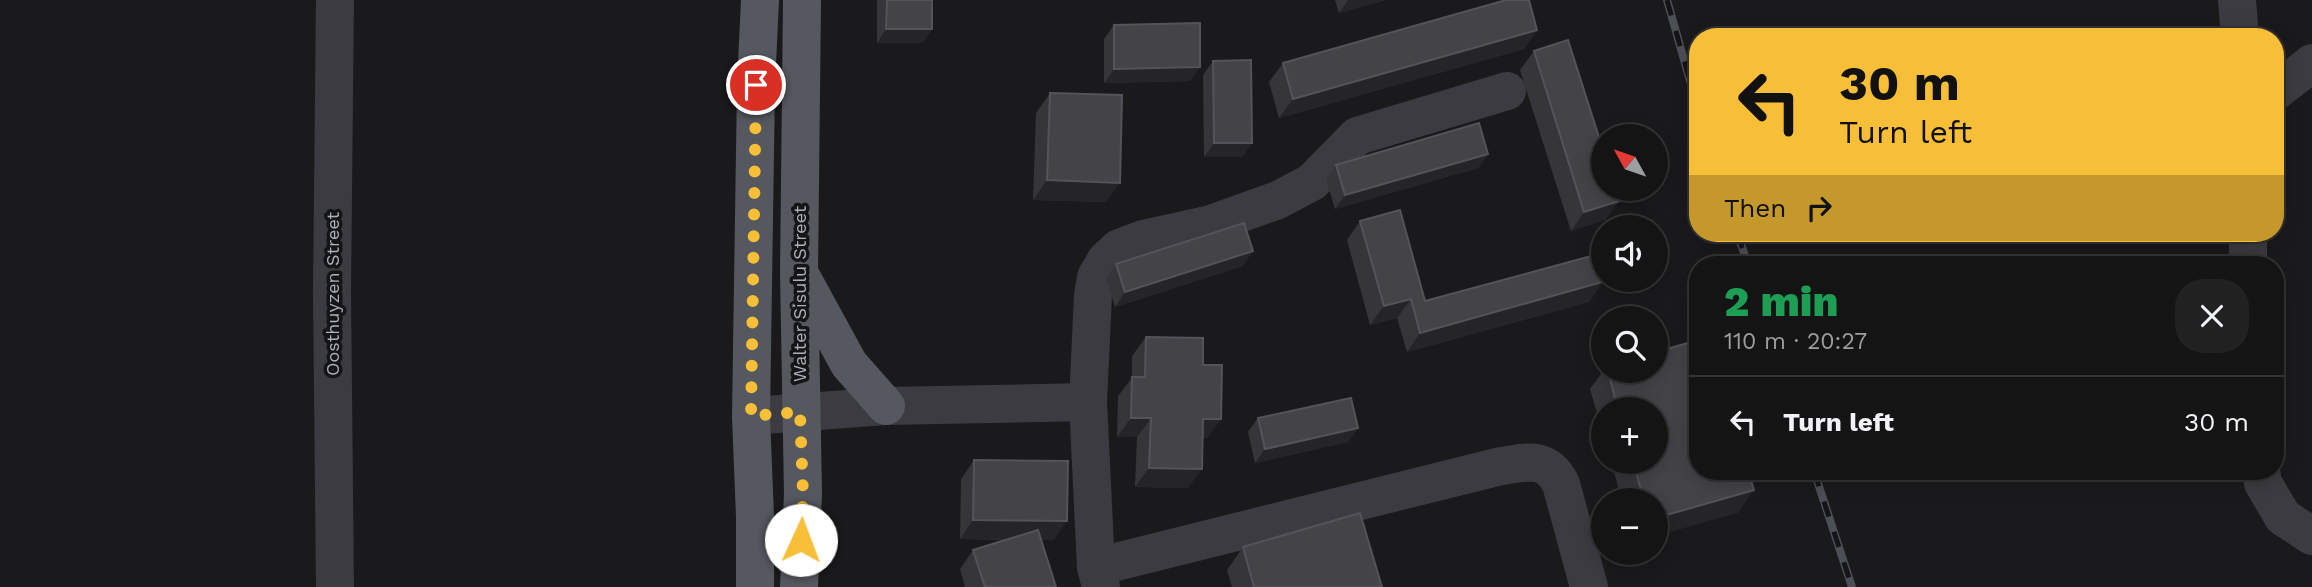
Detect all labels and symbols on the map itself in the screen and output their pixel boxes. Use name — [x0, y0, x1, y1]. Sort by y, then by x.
pin — [726, 55, 786, 115]
north arrow — [1591, 124, 1668, 201]
street label: Walter Sisulu Street — [789, 205, 810, 382]
street label: Oosthuyzen Street — [322, 211, 343, 376]
position arrow — [764, 503, 838, 577]

